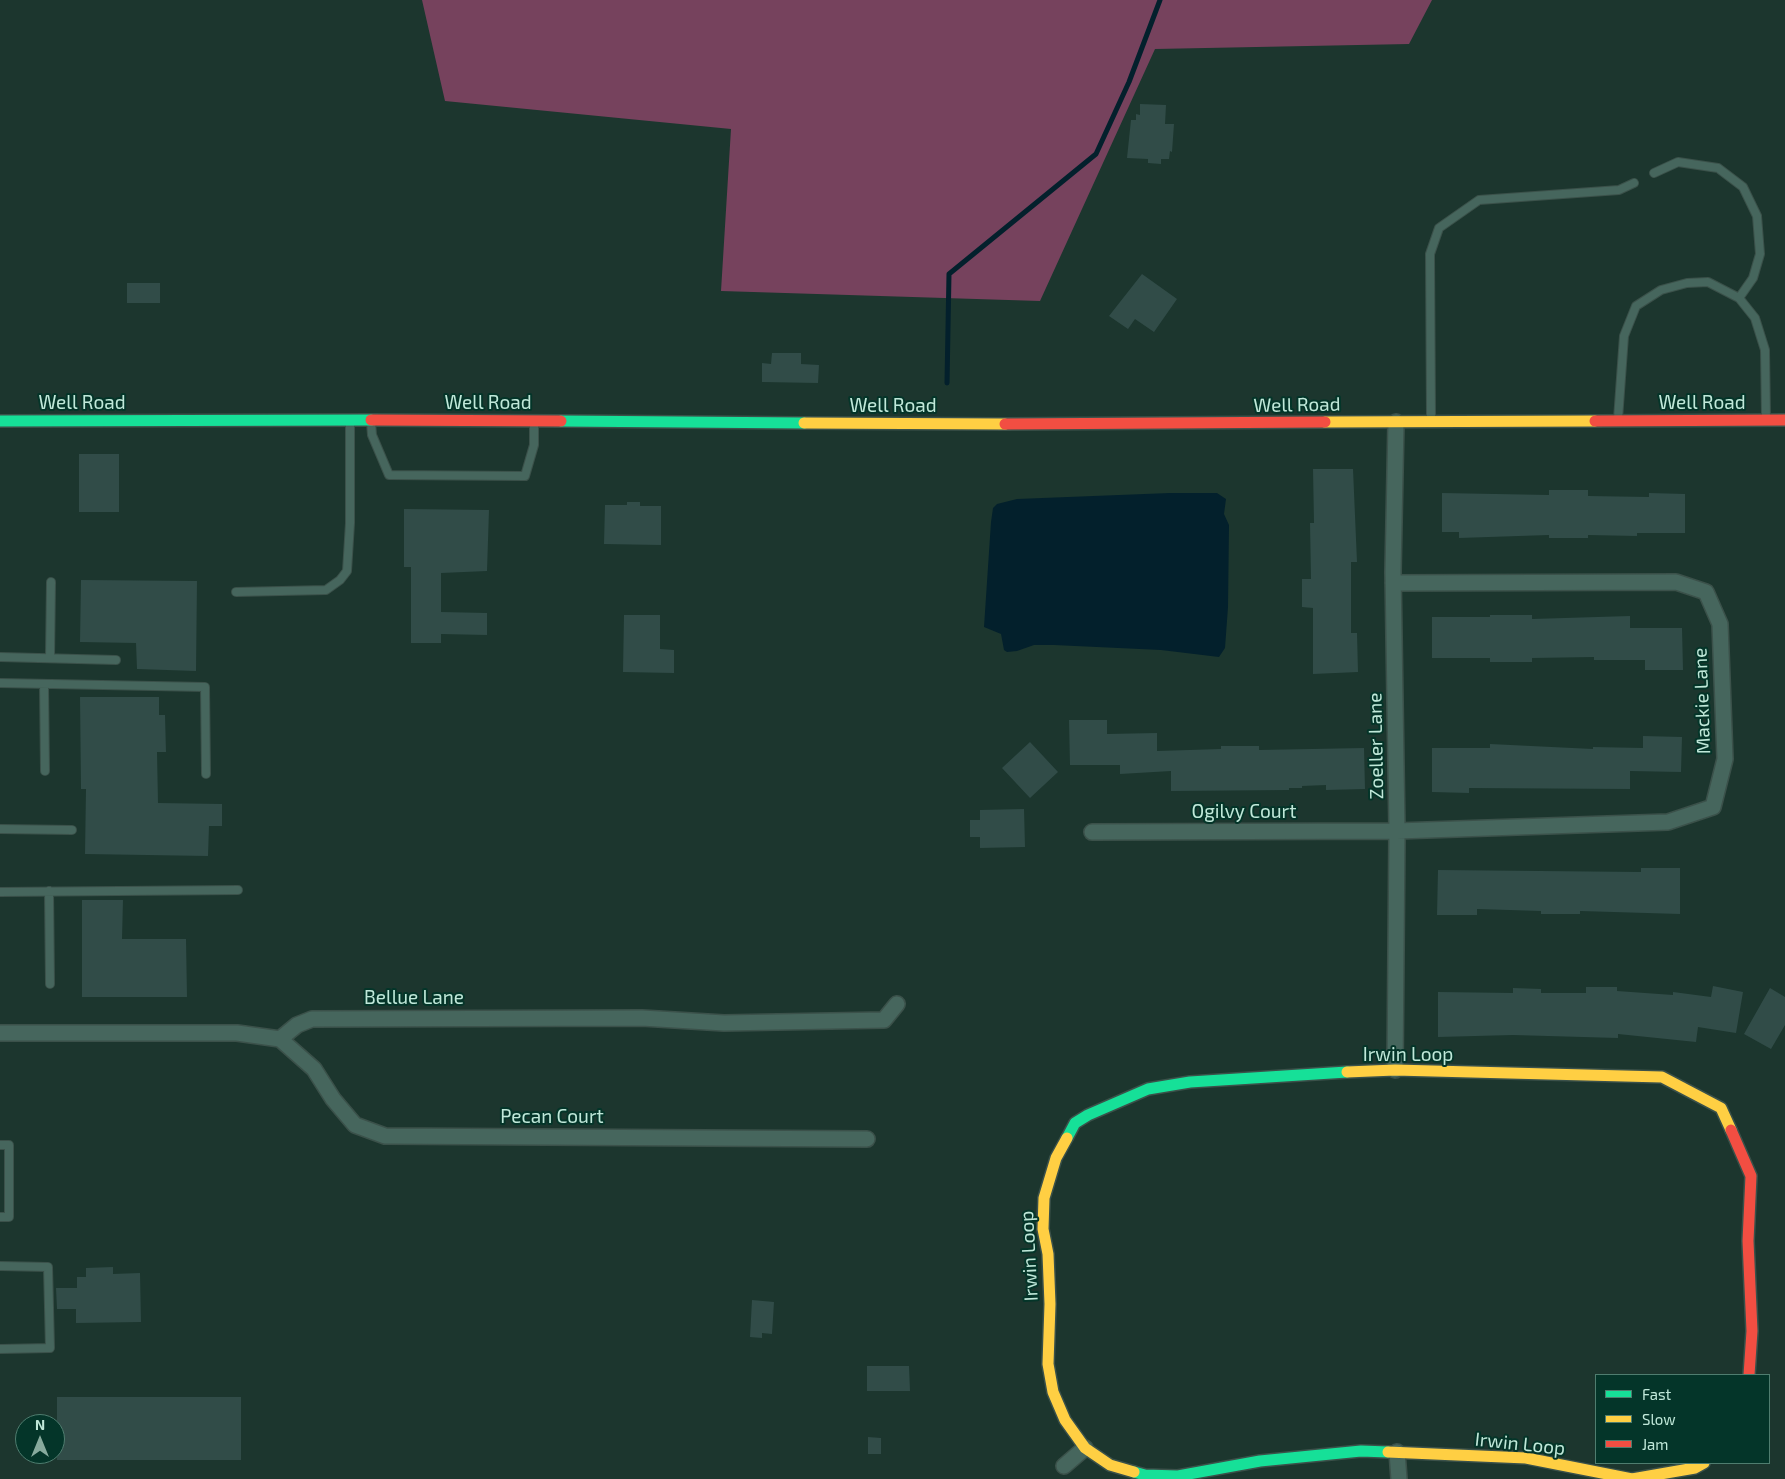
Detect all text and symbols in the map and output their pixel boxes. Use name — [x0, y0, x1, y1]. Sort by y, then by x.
street label: Well Road — [38, 392, 126, 414]
street label: Well Road — [444, 392, 532, 414]
street label: Well Road — [1658, 392, 1746, 414]
street label: Well Road — [1253, 393, 1341, 417]
street label: Well Road — [849, 395, 937, 417]
street label: Mackie Lane — [1689, 647, 1715, 755]
street label: Zoeller Lane — [1364, 693, 1388, 799]
street label: Ogilvy Court — [1192, 801, 1296, 823]
street label: Bellue Lane — [364, 987, 464, 1009]
street label: Irwin Loop — [1363, 1044, 1453, 1066]
street label: Pecan Court — [500, 1106, 604, 1128]
street label: Irwin Loop — [1015, 1210, 1043, 1302]
legend — [1595, 1374, 1770, 1464]
text: Fast — [1642, 1385, 1671, 1403]
text: Slow — [1642, 1410, 1676, 1428]
north arrow — [15, 1414, 65, 1464]
text: N — [35, 1416, 45, 1433]
street label: Irwin Loop — [1474, 1428, 1566, 1460]
text: Jam — [1642, 1435, 1668, 1453]

